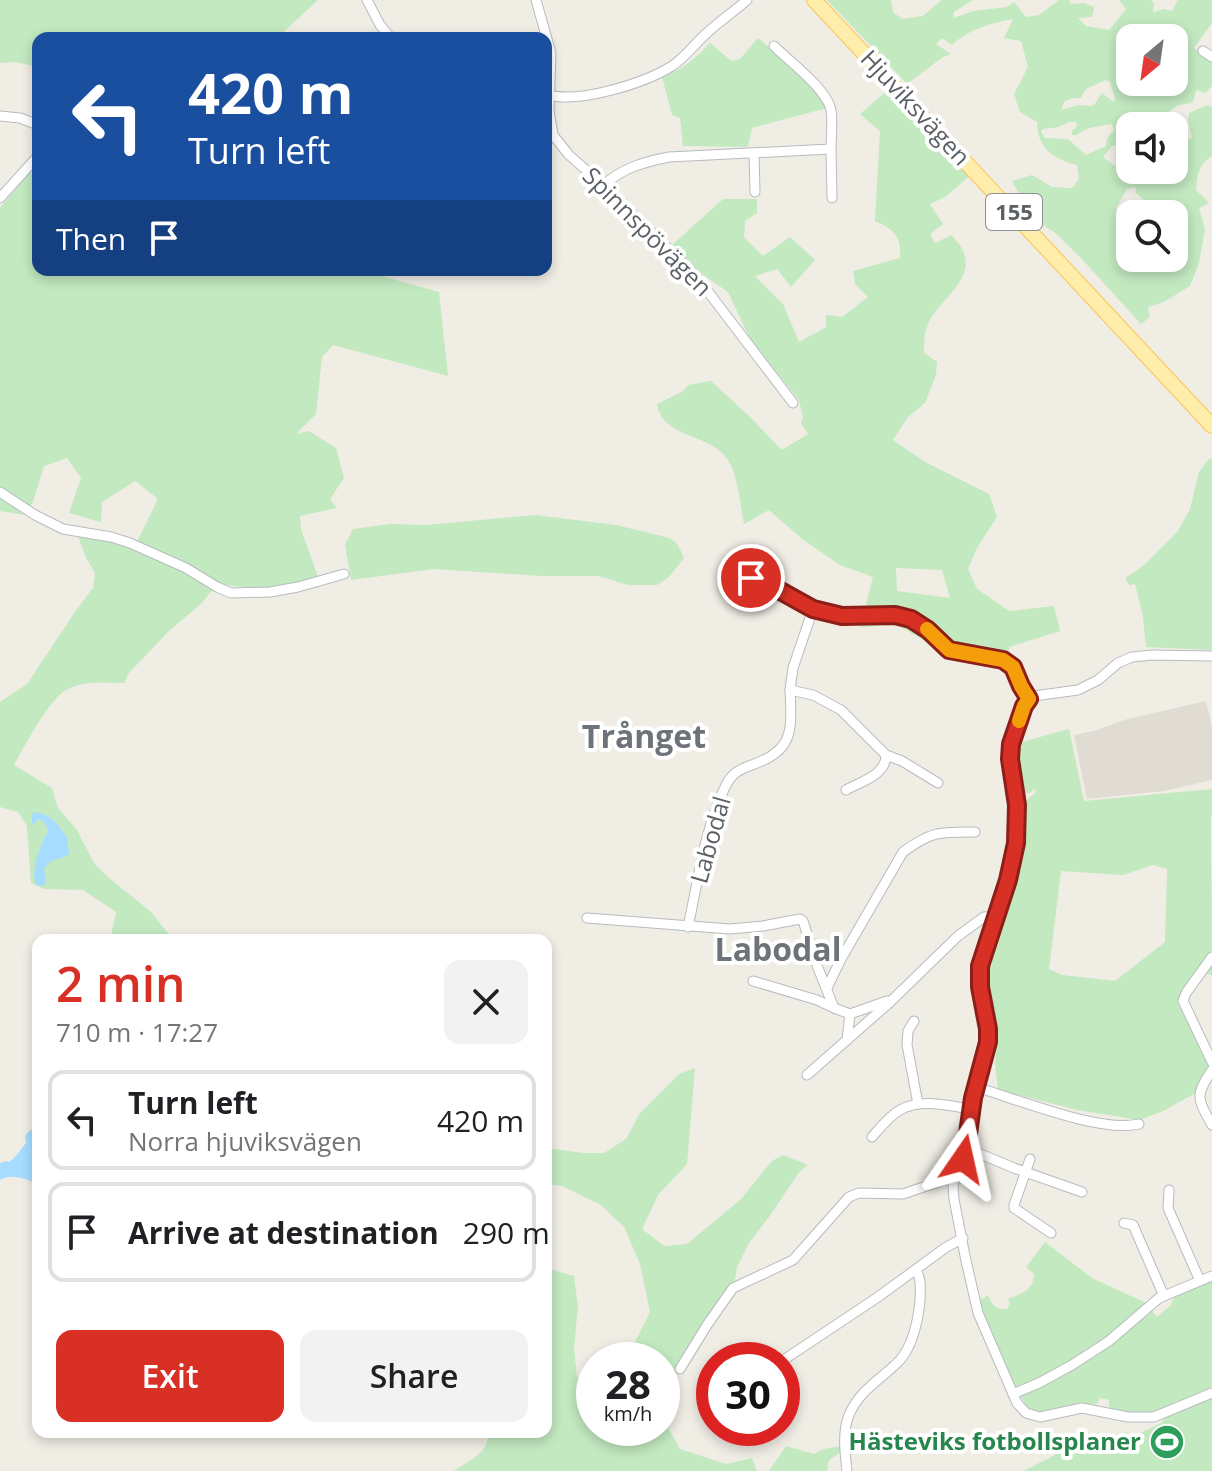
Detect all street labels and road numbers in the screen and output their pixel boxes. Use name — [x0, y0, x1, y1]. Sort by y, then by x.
street label: Hjuviksvägen — [854, 42, 978, 172]
street label: Spinnspövägen — [576, 159, 720, 303]
road number: 155 — [986, 194, 1042, 230]
street label: Labodal — [681, 792, 738, 887]

